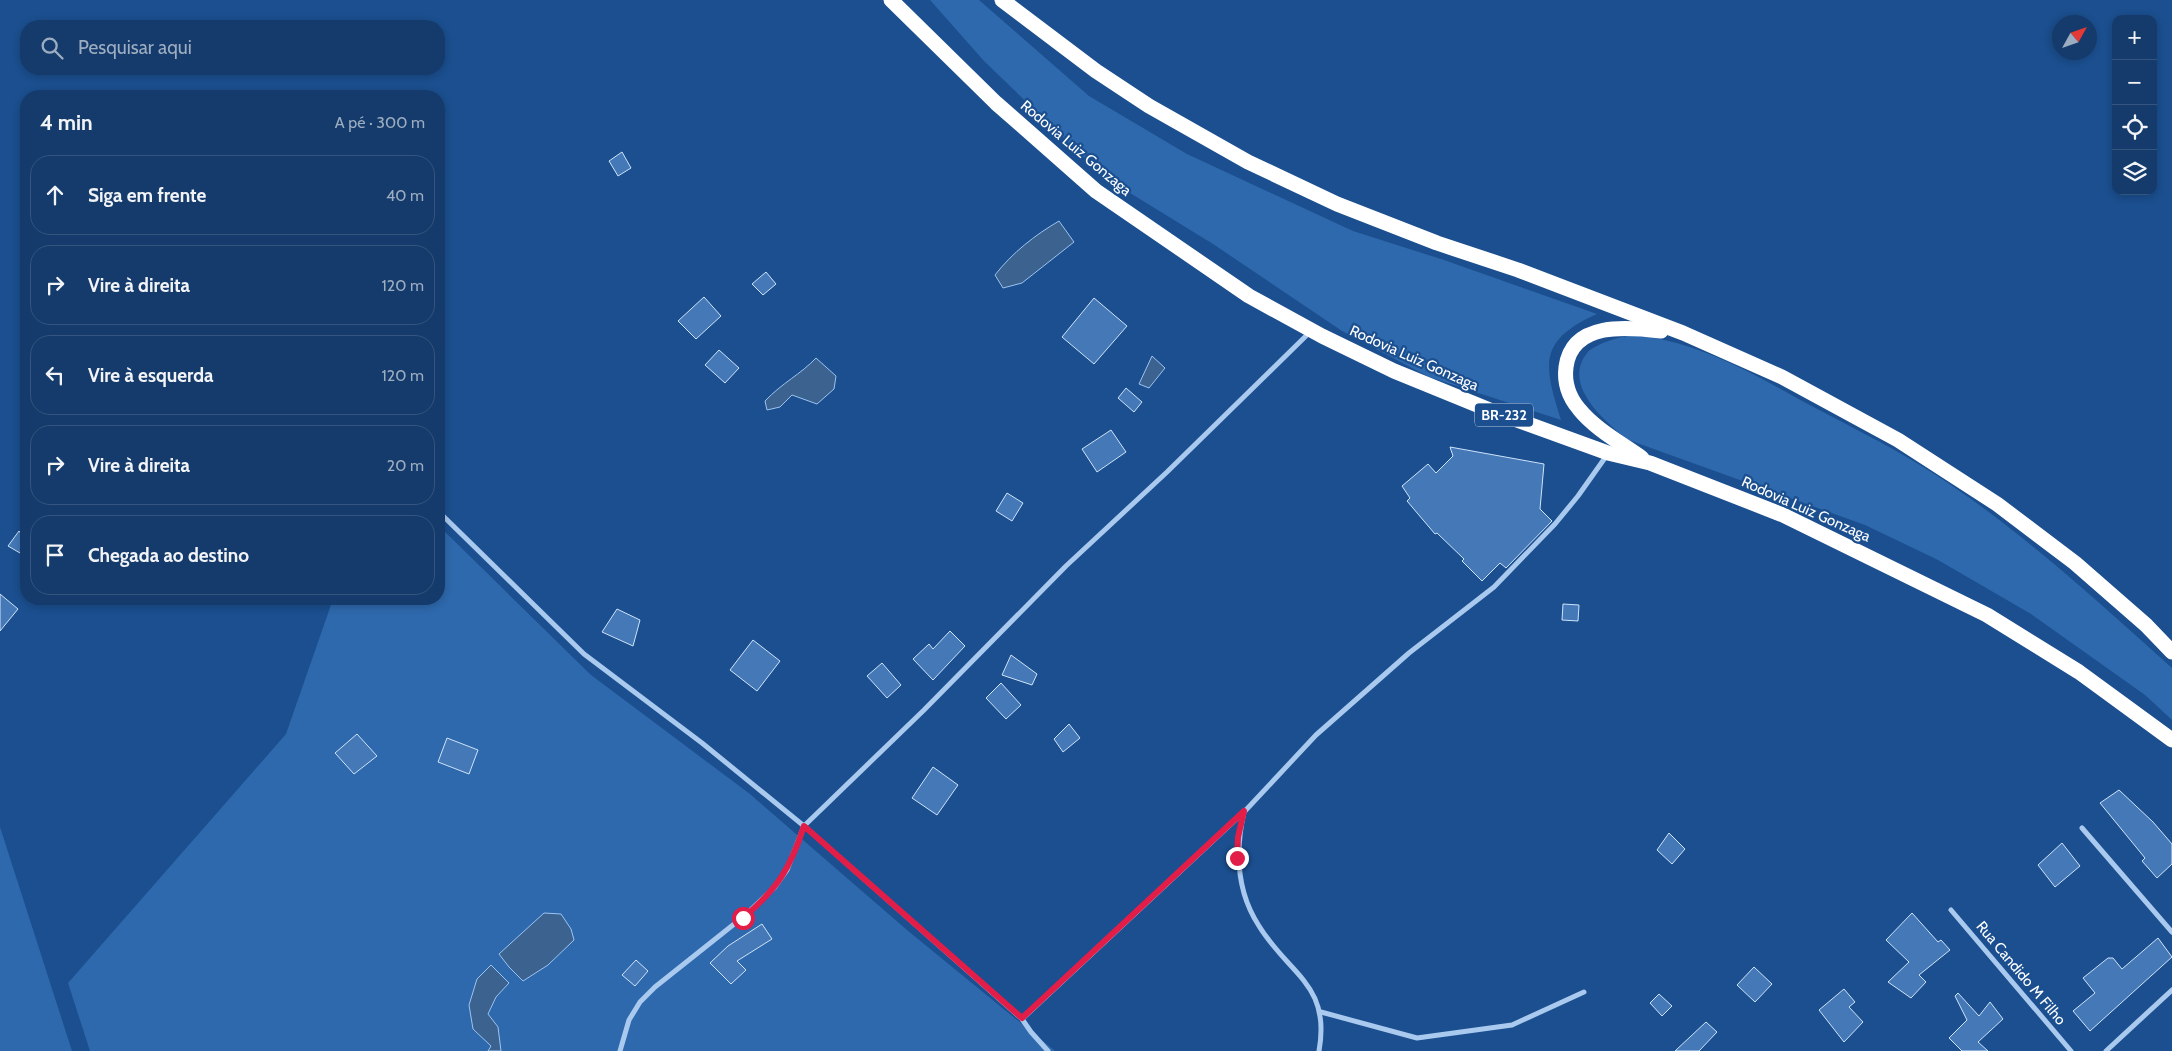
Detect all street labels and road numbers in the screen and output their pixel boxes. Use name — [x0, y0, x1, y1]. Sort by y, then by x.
street label: Rodovia Luiz Gonzaga — [1017, 96, 1136, 200]
street label: Rodovia Luiz Gonzaga — [1347, 321, 1482, 395]
road number: BR-232 — [1475, 404, 1533, 426]
street label: Rodovia Luiz Gonzaga — [1739, 472, 1874, 546]
street label: Rua Candido M Filho — [1972, 917, 2070, 1029]

